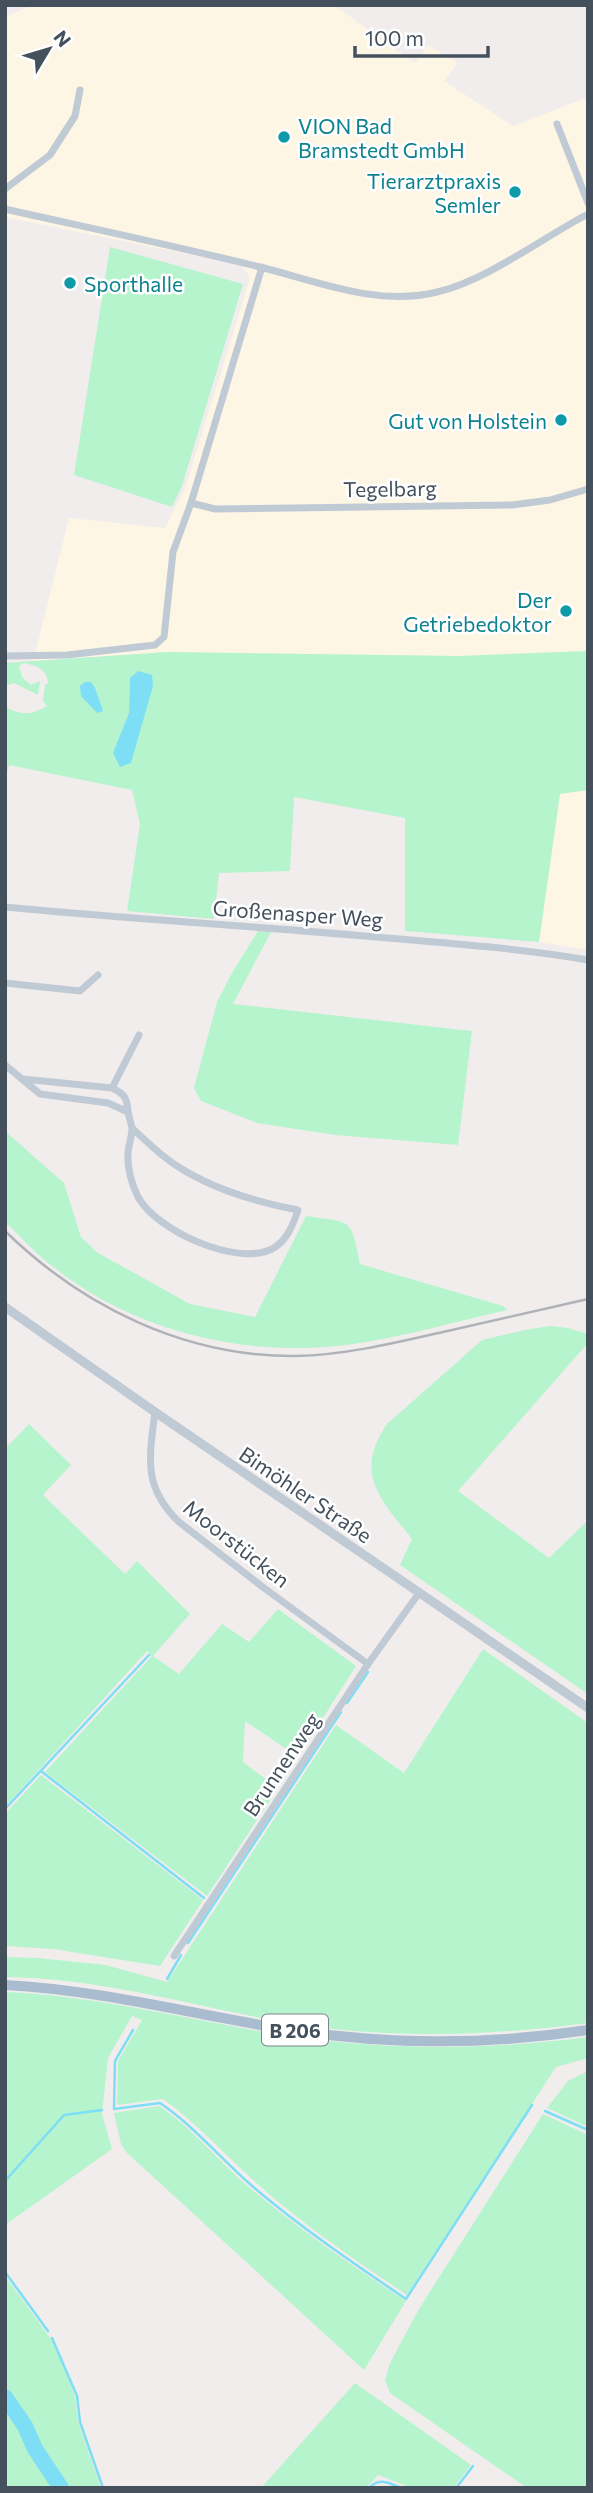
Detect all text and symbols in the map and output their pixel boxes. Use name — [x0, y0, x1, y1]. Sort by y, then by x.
north arrow — [14, 14, 84, 84]
scale bar — [355, 14, 488, 58]
text: 100 m — [365, 25, 424, 50]
text: N — [49, 26, 76, 51]
place label: VION Bad Bramstedt GmbH — [298, 113, 465, 162]
marker: VION Bad Bramstedt GmbH — [276, 129, 292, 145]
place label: Tierarztpraxis Semler — [367, 168, 501, 217]
marker: Tierarztpraxis Semler — [507, 184, 523, 200]
place label: Sporthalle — [84, 271, 183, 296]
marker: Sporthalle — [62, 275, 78, 291]
place label: Gut von Holstein — [388, 408, 547, 433]
marker: Gut von Holstein — [553, 412, 569, 428]
street label: Tegelbarg — [343, 475, 437, 501]
place label: Der Getriebedoktor — [403, 587, 552, 636]
marker: Der Getriebedoktor — [558, 603, 574, 619]
street label: Großenasper Weg — [212, 895, 384, 931]
street label: Bimöhler Straße — [235, 1440, 377, 1548]
street label: Moorstücken — [179, 1494, 295, 1592]
street label: Brunnenweg — [237, 1707, 325, 1821]
road number: B 206 — [262, 2014, 328, 2046]

